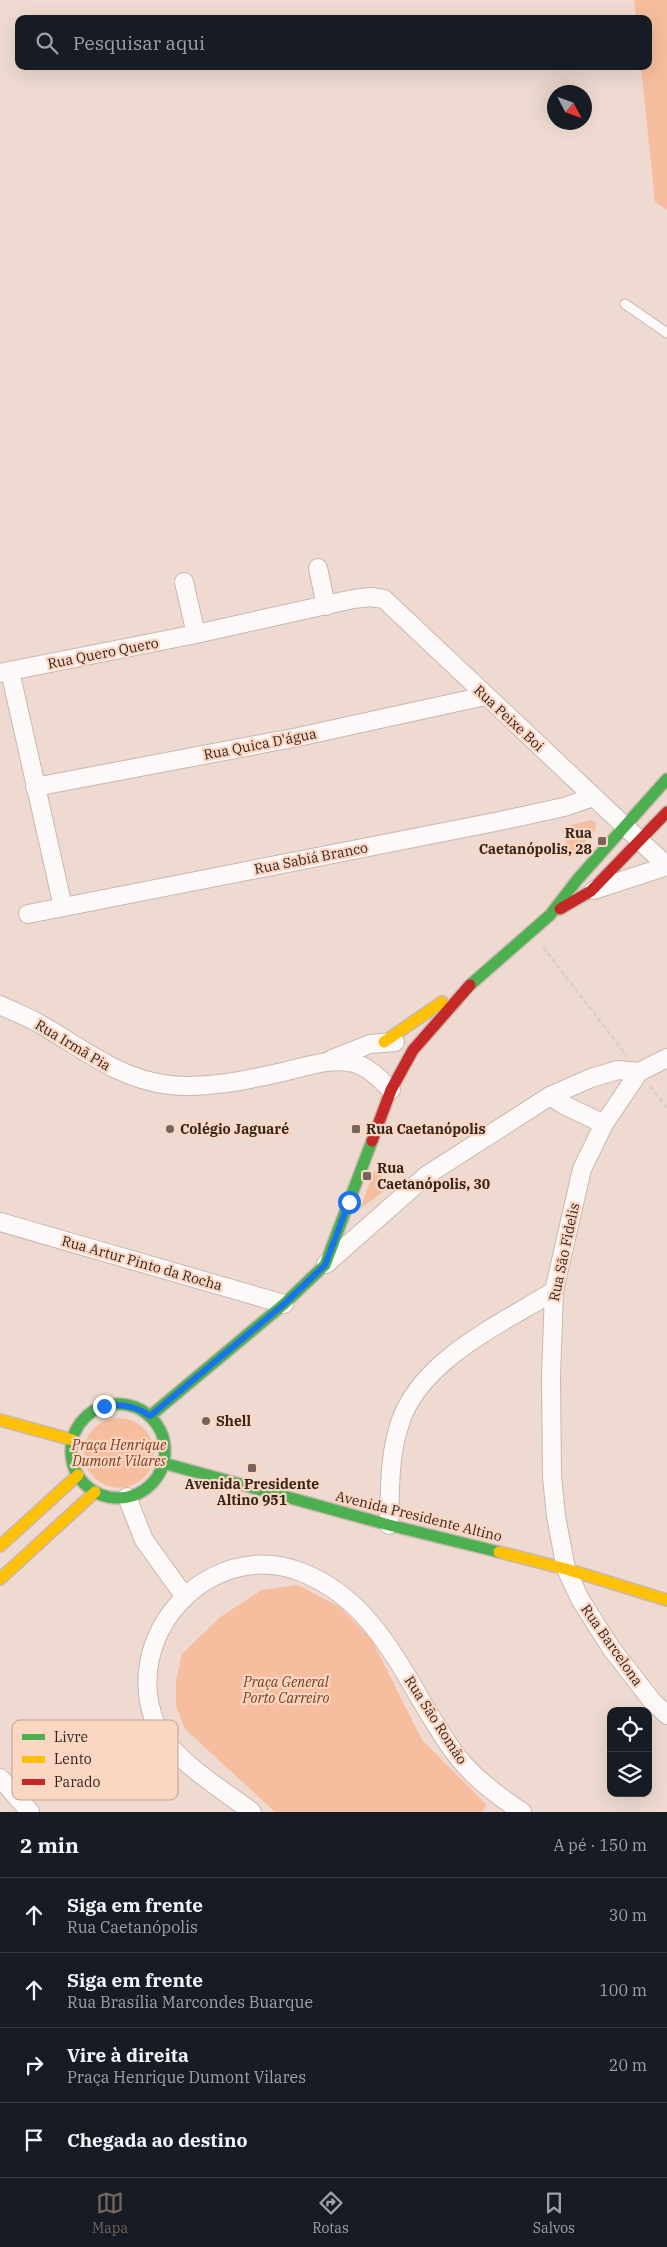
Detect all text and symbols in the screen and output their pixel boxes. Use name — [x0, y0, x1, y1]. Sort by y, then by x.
search box — [15, 15, 652, 70]
icon: search — [33, 29, 61, 57]
text: Pesquisar aqui — [73, 31, 205, 55]
north arrow — [547, 85, 592, 130]
street label: Rua Quero Quero — [46, 633, 160, 673]
street label: Rua Peixe Boi — [470, 681, 548, 755]
street label: Rua Quica D'água — [202, 724, 318, 764]
place label: Rua Caetanópolis, 28 — [479, 824, 592, 858]
marker: Rua Caetanópolis, 28 — [596, 835, 608, 847]
street label: Rua Sabiá Branco — [253, 838, 369, 878]
street label: Rua Irmã Pia — [32, 1015, 114, 1075]
place label: Colégio Jaguaré — [180, 1120, 289, 1138]
place label: Rua Caetanópolis — [366, 1120, 486, 1138]
marker: Colégio Jaguaré — [164, 1123, 176, 1135]
marker: Rua Caetanópolis — [350, 1123, 362, 1135]
place label: Rua Caetanópolis, 30 — [377, 1159, 490, 1193]
marker: Rua Caetanópolis, 30 — [361, 1170, 373, 1182]
route start — [338, 1191, 361, 1214]
street label: Rua São Fidelis — [545, 1201, 583, 1303]
street label: Rua Artur Pinto da Rocha — [60, 1231, 225, 1295]
route end — [93, 1395, 116, 1418]
place label: Shell — [216, 1412, 251, 1430]
marker: Shell — [200, 1415, 212, 1427]
park label: Praça Henrique Dumont Vilares — [71, 1436, 167, 1470]
marker: Avenida Presidente Altino 951 — [246, 1462, 258, 1474]
place label: Avenida Presidente Altino 951 — [185, 1475, 319, 1509]
street label: Avenida Presidente Altino — [334, 1487, 504, 1545]
street label: Rua Barcelona — [577, 1601, 647, 1690]
street label: Rua São Romão — [401, 1672, 471, 1768]
park label: Praça General Porto Carreiro — [242, 1673, 330, 1707]
map controls — [607, 1707, 652, 1797]
button: locate — [607, 1707, 652, 1752]
legend — [12, 1720, 178, 1800]
text: Livre — [54, 1728, 88, 1746]
text: Lento — [54, 1750, 92, 1768]
button: layers — [607, 1752, 652, 1797]
text: Parado — [54, 1773, 101, 1791]
text: 2 min — [20, 1831, 79, 1859]
text: A pé · 150 m — [553, 1835, 647, 1855]
text: Siga em frente — [67, 1893, 203, 1917]
icon: ahead — [20, 1901, 48, 1929]
text: 30 m — [609, 1905, 647, 1925]
text: Rua Caetanópolis — [67, 1917, 198, 1937]
text: Siga em frente — [67, 1968, 203, 1992]
icon: ahead — [20, 1976, 48, 2004]
text: 100 m — [599, 1980, 647, 2000]
text: Rua Brasília Marcondes Buarque — [67, 1992, 313, 2012]
text: Vire à direita — [67, 2043, 189, 2067]
icon: right — [20, 2051, 48, 2079]
text: 20 m — [609, 2055, 647, 2075]
text: Praça Henrique Dumont Vilares — [67, 2067, 306, 2087]
icon: arrive — [20, 2126, 48, 2154]
text: Chegada ao destino — [67, 2128, 248, 2152]
tab: Mapa — [92, 2189, 128, 2237]
tab: Rotas — [312, 2189, 349, 2237]
tab: Salvos — [533, 2189, 575, 2237]

